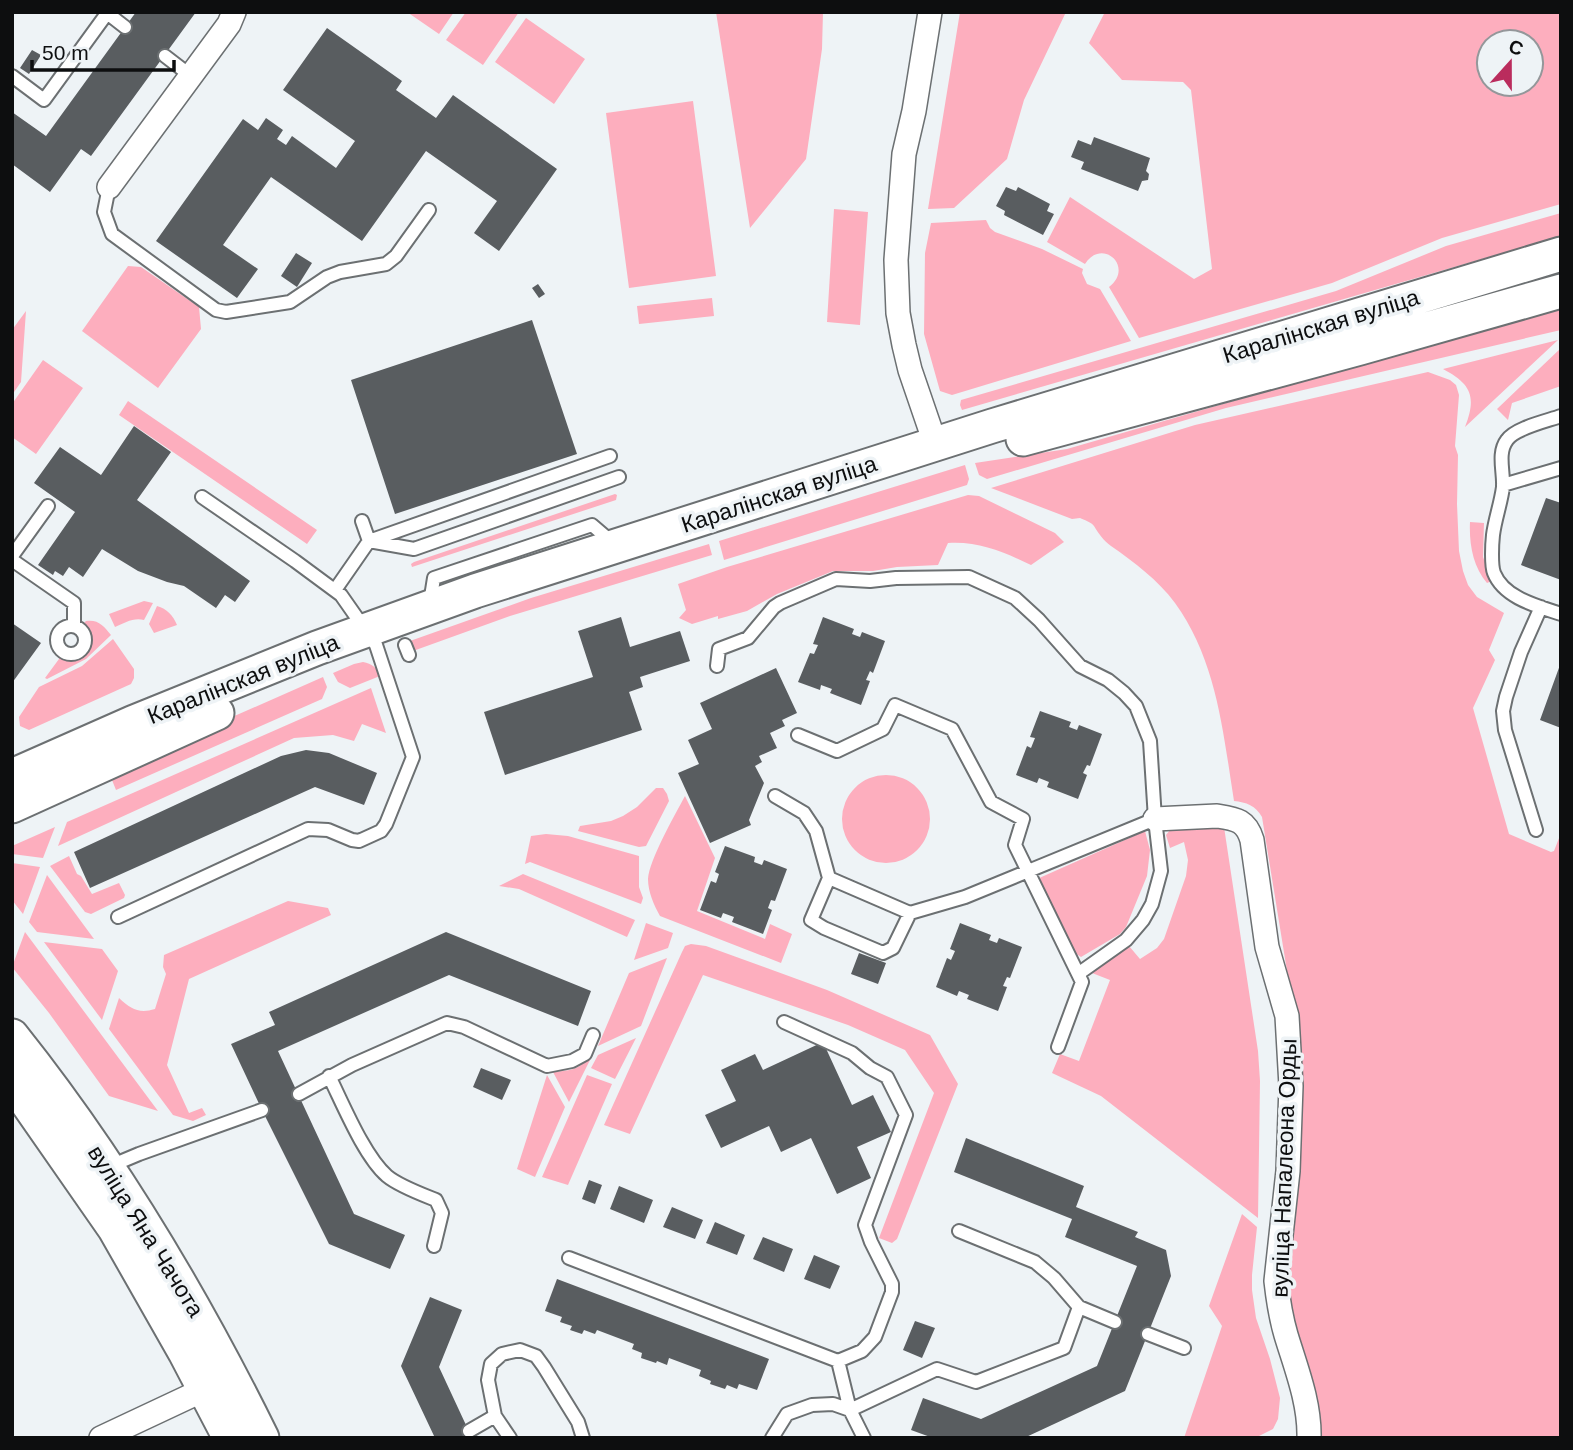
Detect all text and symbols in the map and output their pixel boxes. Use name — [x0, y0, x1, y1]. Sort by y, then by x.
scale bar — [32, 28, 173, 72]
north arrow — [1475, 28, 1545, 98]
text: С — [1506, 35, 1526, 60]
text: 50 m — [42, 41, 89, 64]
street label: Каралінская вуліца — [1220, 284, 1422, 368]
street label: Каралінская вуліца — [678, 450, 880, 538]
street label: Каралінская вуліца — [144, 629, 343, 729]
street label: вуліца Напалеона Орды — [1266, 1038, 1302, 1298]
street label: вуліца Яна Чачота — [83, 1141, 209, 1322]

